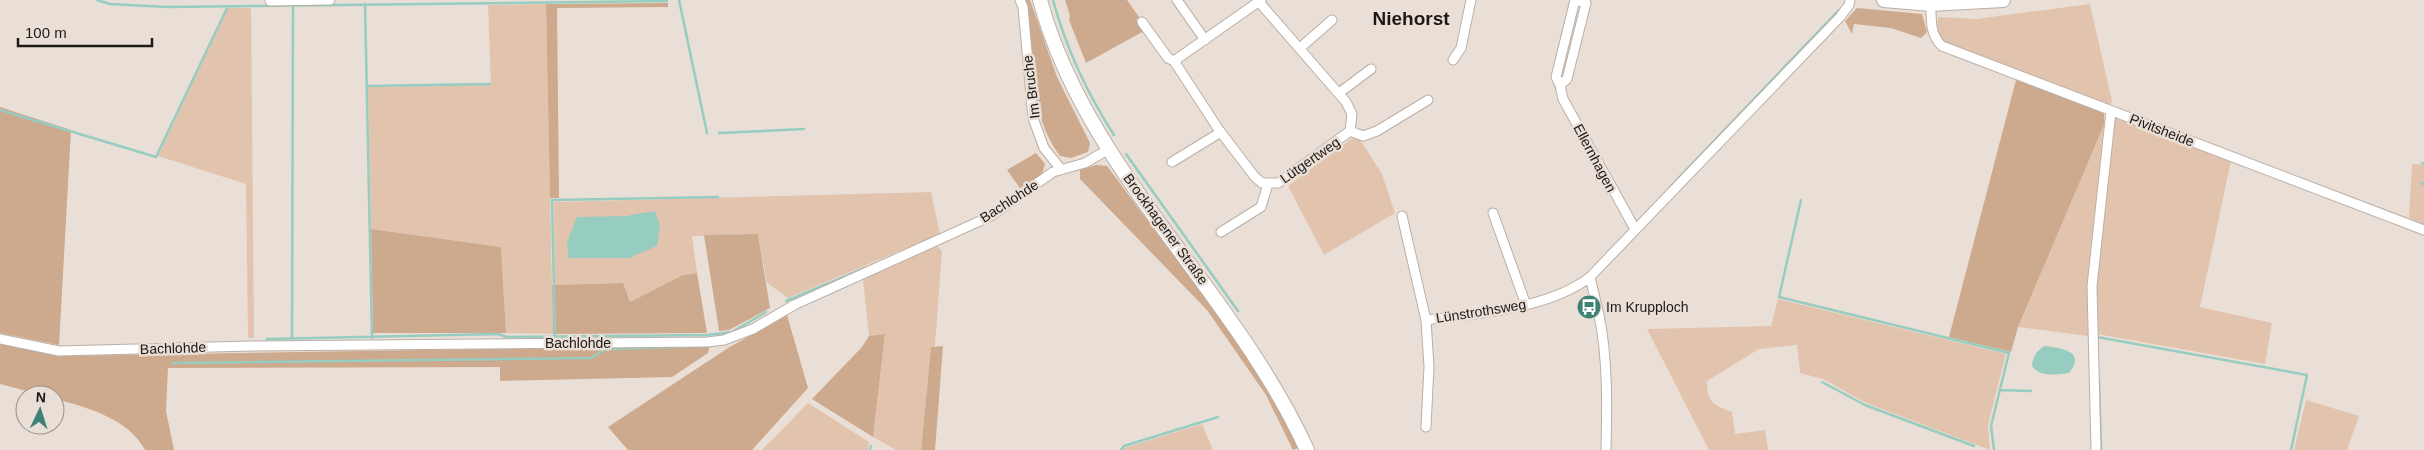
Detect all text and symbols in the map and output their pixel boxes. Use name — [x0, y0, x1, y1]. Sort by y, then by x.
district label: Niehorst — [1372, 8, 1450, 29]
scale bar — [18, 15, 151, 47]
text: 100 m — [25, 24, 67, 41]
street label: Im Bruche — [1019, 54, 1043, 120]
street label: Pivitsheide — [2128, 110, 2197, 150]
street label: Ellernhagen — [1570, 121, 1620, 195]
street label: Lütgertweg — [1277, 134, 1343, 186]
street label: Brockhagener Straße — [1120, 170, 1212, 288]
street label: Bachlohde — [977, 176, 1041, 226]
bus stop icon: Im Krupploch — [1576, 294, 1602, 320]
street label: Lünstrothsweg — [1435, 296, 1527, 326]
place label: Im Krupploch — [1606, 299, 1688, 315]
street label: Bachlohde — [545, 335, 611, 351]
street label: Bachlohde — [140, 339, 207, 357]
north arrow — [15, 385, 65, 435]
text: N — [35, 389, 47, 405]

